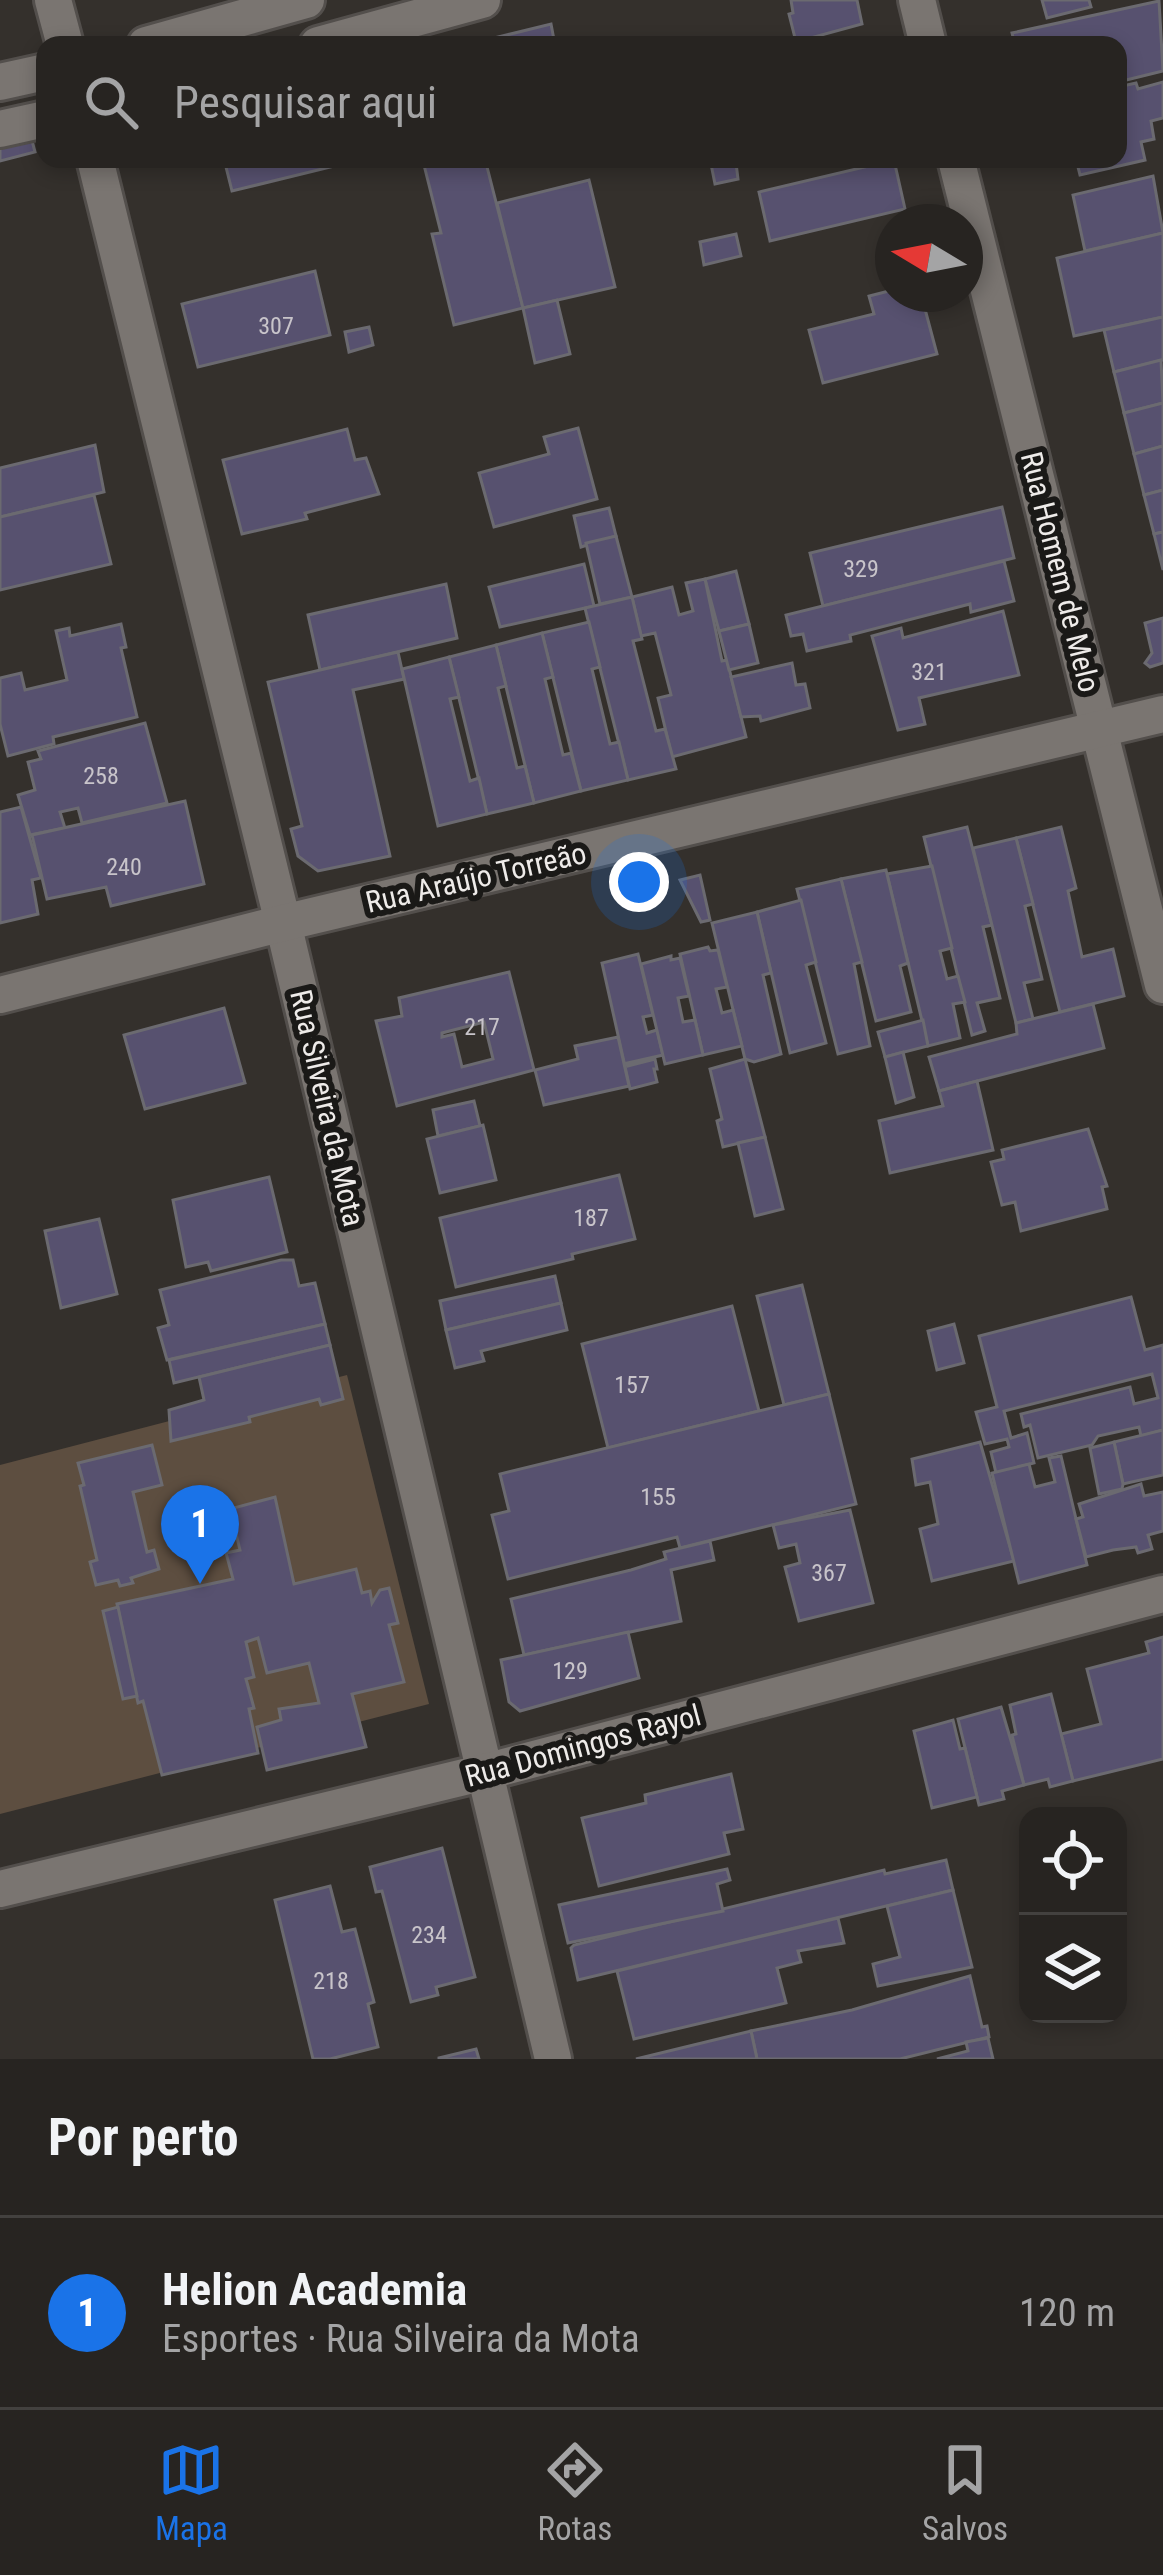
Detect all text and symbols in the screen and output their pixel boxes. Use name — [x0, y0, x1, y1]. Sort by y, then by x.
search box — [36, 36, 1127, 168]
icon: search — [78, 69, 144, 135]
text: Pesquisar aqui — [174, 76, 437, 129]
north arrow — [875, 204, 983, 312]
house number: 307 — [258, 312, 294, 340]
street label: Rua Homem de Melo — [1014, 448, 1107, 695]
house number: 329 — [843, 555, 879, 583]
house number: 321 — [911, 658, 947, 686]
house number: 258 — [83, 762, 119, 790]
street label: Rua Araújo Torreão — [362, 835, 590, 920]
your location — [609, 852, 669, 912]
house number: 240 — [106, 853, 142, 881]
street label: Rua Silveira da Mota — [283, 986, 372, 1229]
house number: 217 — [464, 1013, 500, 1041]
house number: 187 — [573, 1204, 609, 1232]
house number: 157 — [614, 1371, 650, 1399]
house number: 155 — [640, 1483, 676, 1511]
pin: 1 — [161, 1485, 239, 1584]
house number: 367 — [811, 1559, 847, 1587]
house number: 129 — [552, 1657, 588, 1685]
street label: Rua Domingos Rayol — [461, 1697, 705, 1794]
map controls — [1019, 1807, 1127, 2023]
button: locate — [1019, 1807, 1127, 1915]
button: layers — [1019, 1915, 1127, 2023]
house number: 234 — [411, 1921, 447, 1949]
house number: 218 — [313, 1967, 349, 1995]
text: Por perto — [48, 2108, 239, 2167]
text: Helion Academia — [162, 2263, 467, 2316]
text: 1 — [77, 2290, 97, 2336]
text: 120 m — [1019, 2290, 1115, 2336]
text: Esportes · Rua Silveira da Mota — [162, 2316, 640, 2362]
tab: Mapa — [155, 2437, 228, 2548]
tab: Rotas — [538, 2437, 612, 2548]
tab: Salvos — [922, 2437, 1008, 2548]

